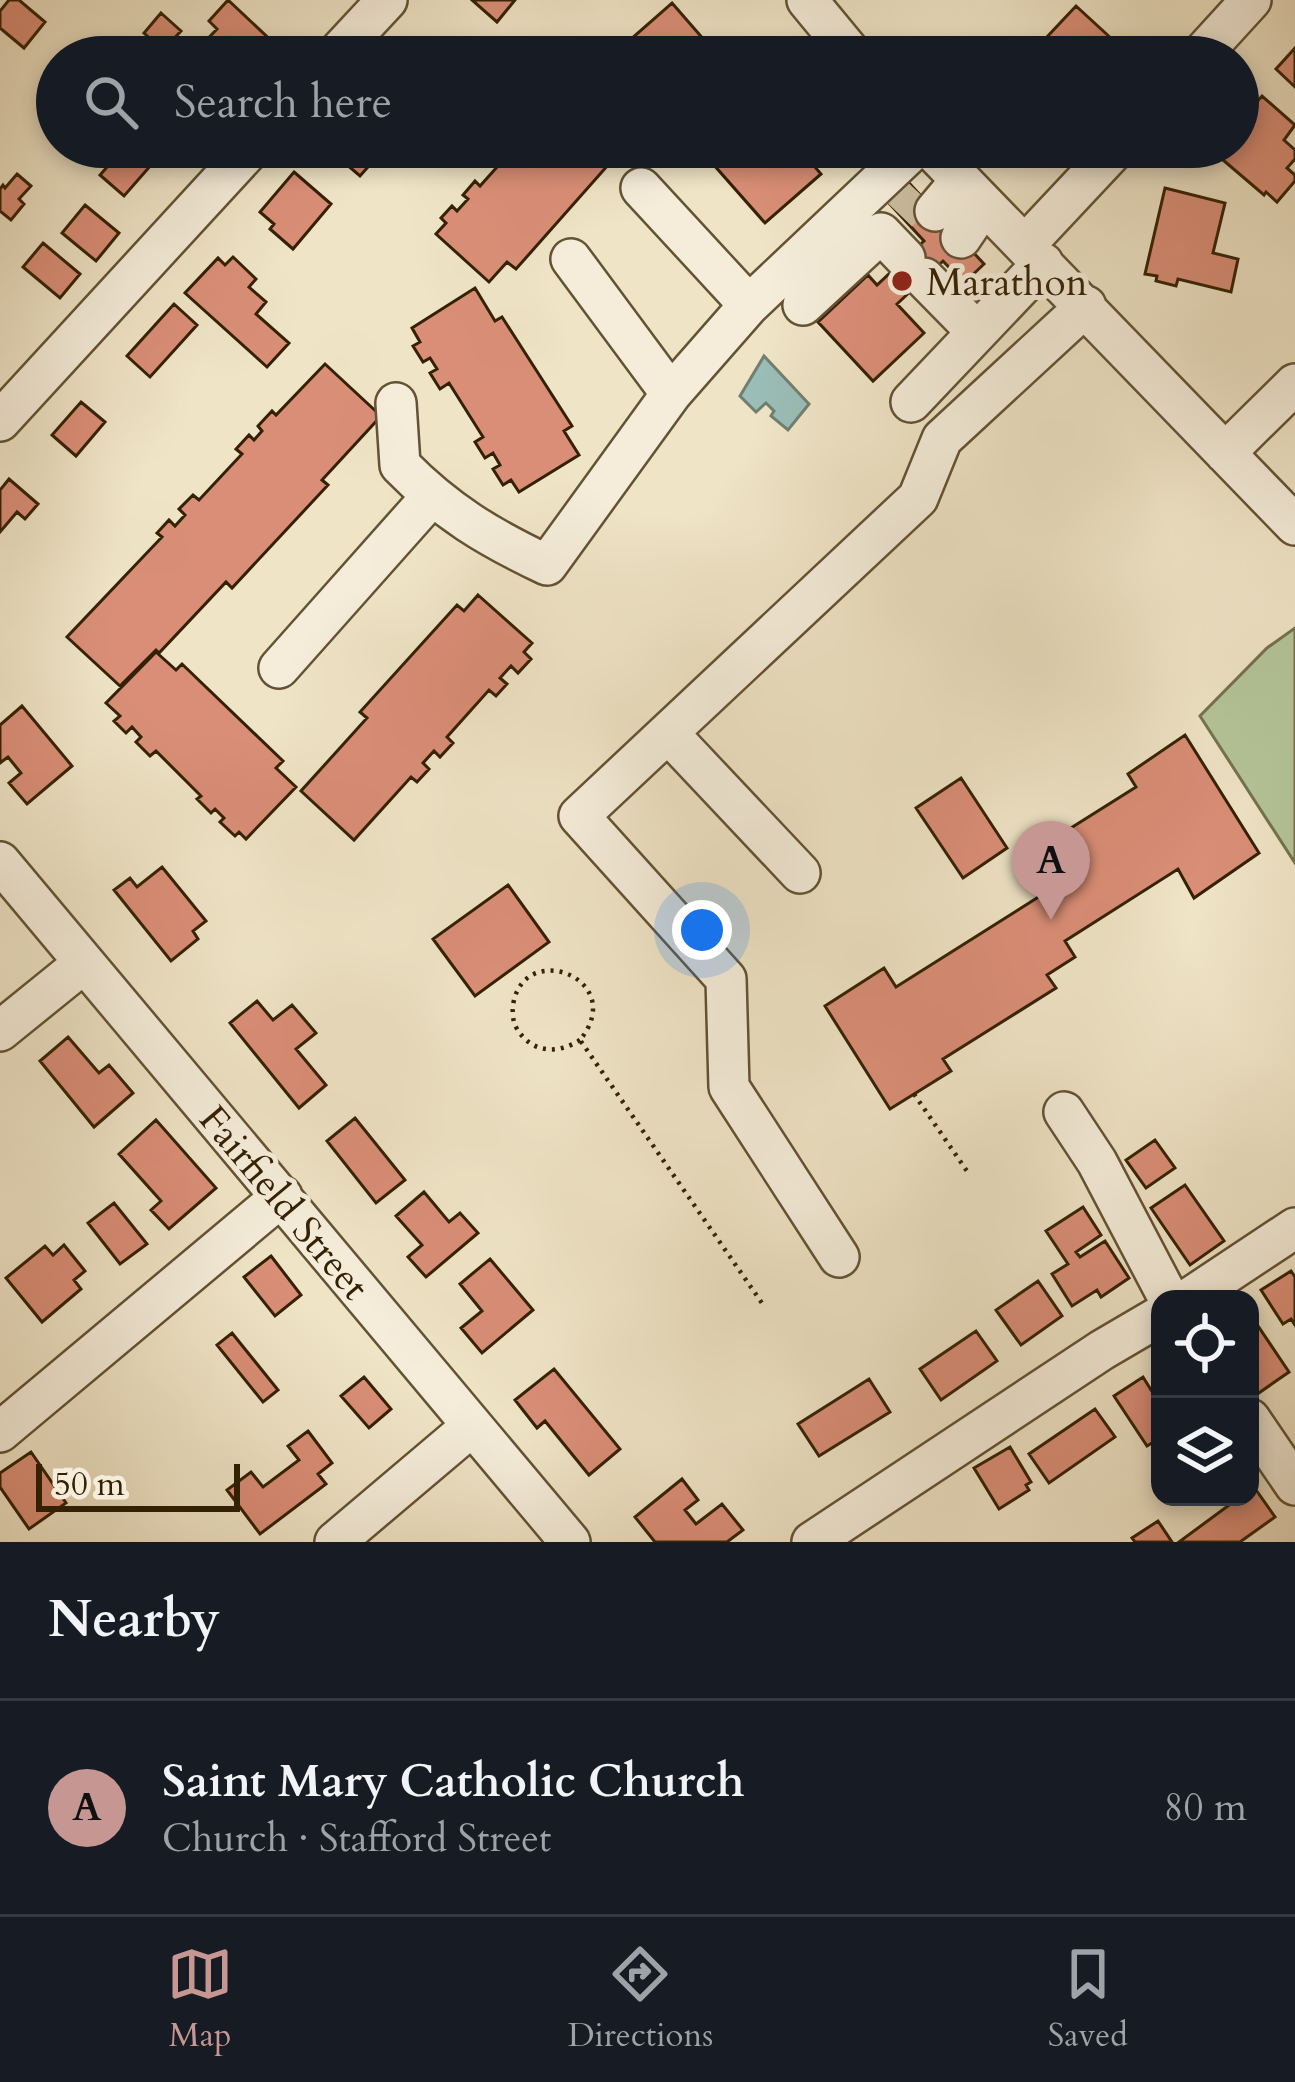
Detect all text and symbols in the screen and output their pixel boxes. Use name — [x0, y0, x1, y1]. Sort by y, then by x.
search box — [36, 36, 1259, 168]
icon: search — [78, 69, 144, 135]
text: Search here — [174, 72, 392, 133]
place label: Marathon — [926, 256, 1088, 309]
marker: Marathon — [889, 268, 915, 294]
pin: A — [1012, 821, 1090, 920]
your location — [672, 900, 732, 960]
street label: Fairfield Street — [187, 1094, 381, 1312]
map controls — [1151, 1290, 1259, 1506]
button: locate — [1151, 1290, 1259, 1398]
button: layers — [1151, 1398, 1259, 1506]
scale bar — [36, 1458, 240, 1511]
text: 50 m — [54, 1462, 125, 1507]
text: Nearby — [48, 1585, 220, 1655]
text: Saint Mary Catholic Church — [162, 1751, 744, 1812]
text: A — [72, 1781, 102, 1834]
text: 80 m — [1164, 1781, 1247, 1834]
text: Church · Stafford Street — [162, 1812, 551, 1865]
tab: Map — [167, 1941, 233, 2058]
tab: Directions — [568, 1941, 713, 2058]
tab: Saved — [1048, 1941, 1128, 2058]

